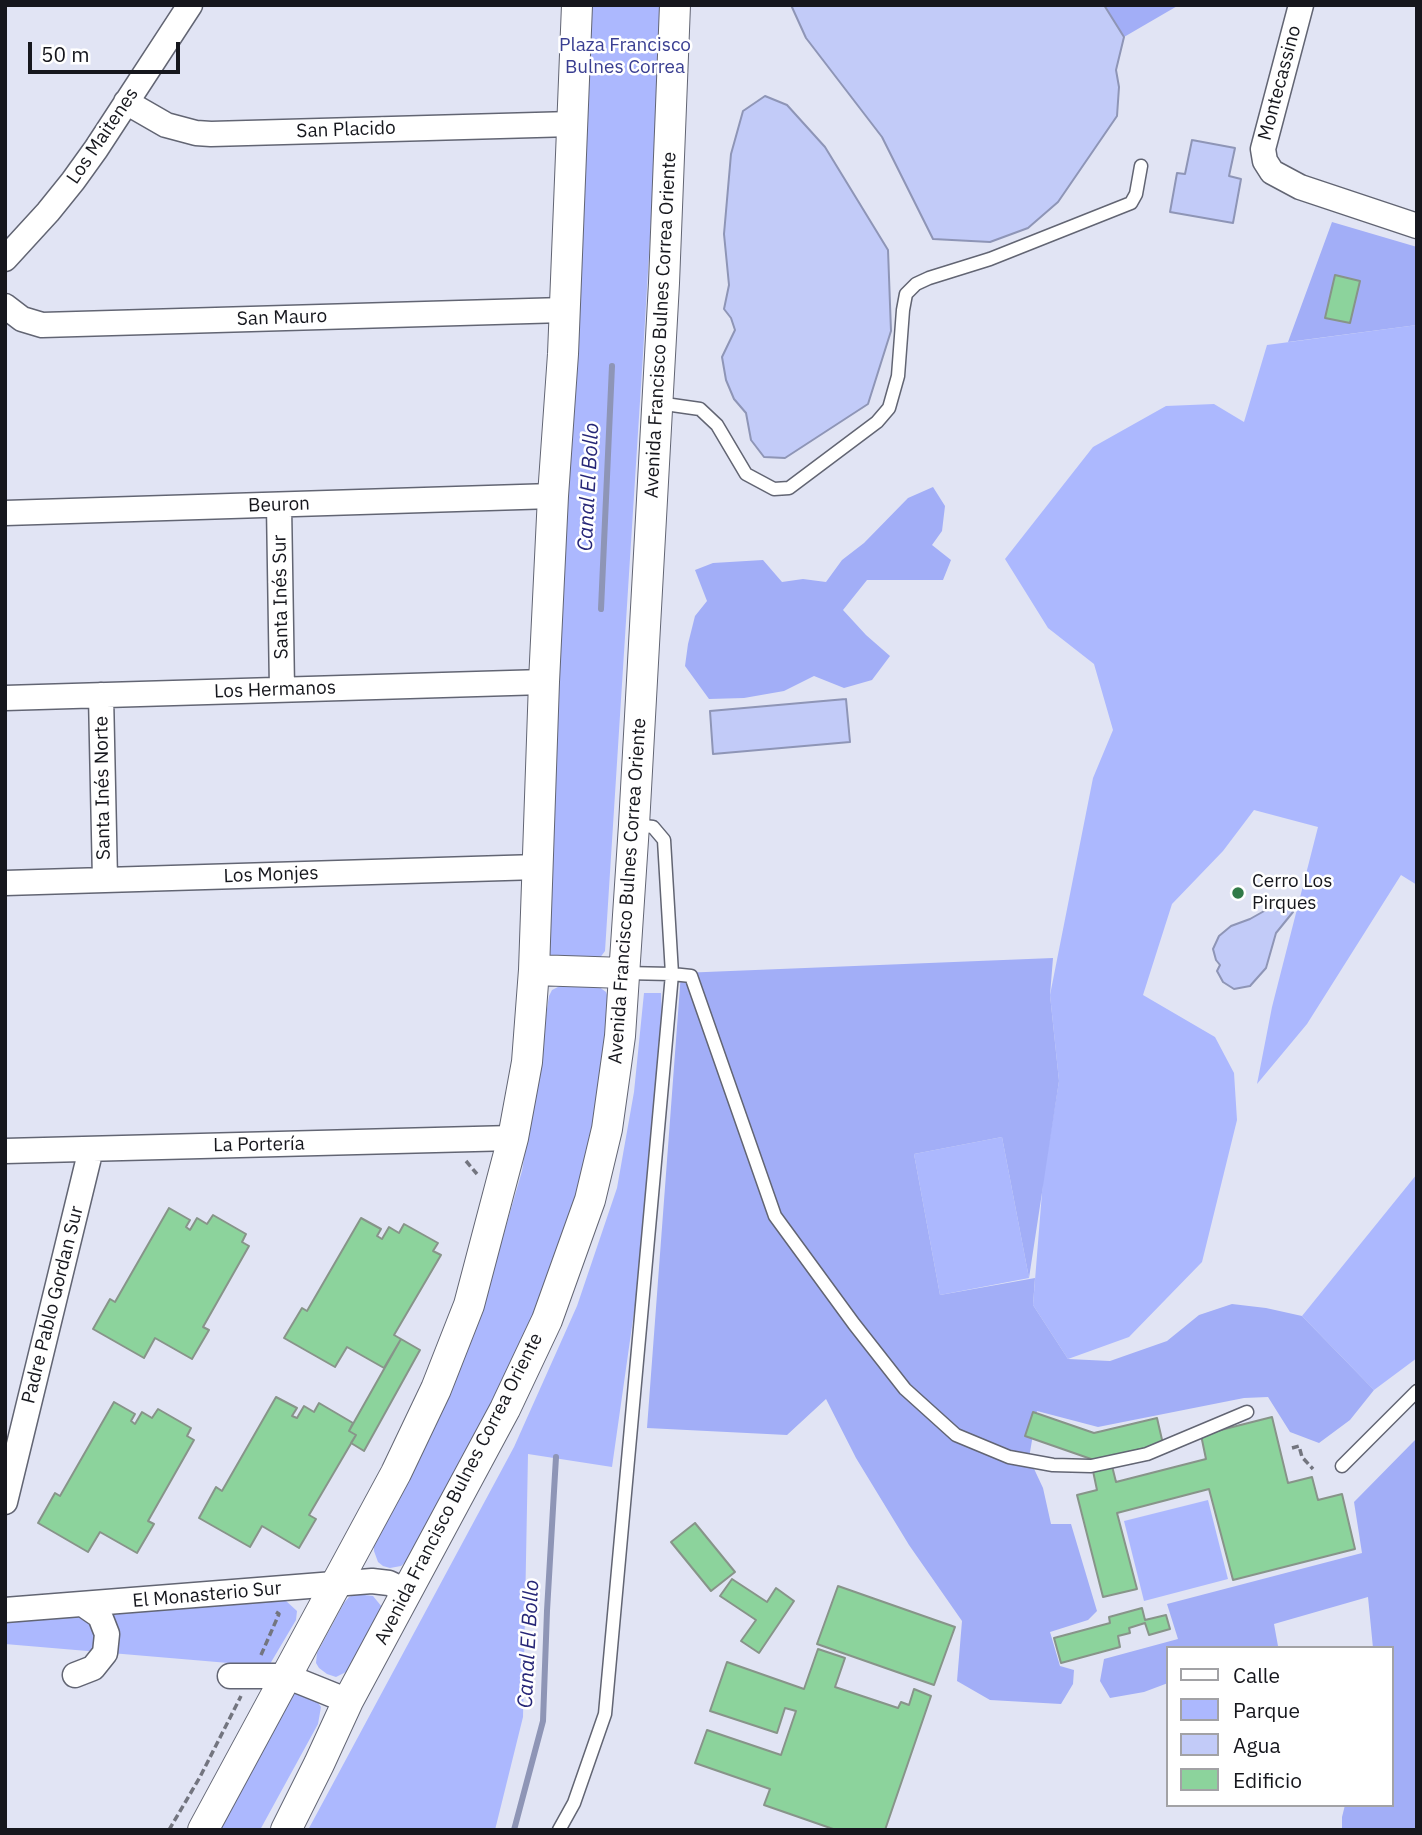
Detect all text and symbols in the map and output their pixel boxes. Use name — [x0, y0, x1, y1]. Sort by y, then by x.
street label: Montecassino — [1254, 23, 1306, 143]
scale bar — [32, 28, 184, 72]
park label: Plaza Francisco Bulnes Correa — [559, 35, 691, 79]
text: 50 m — [41, 40, 90, 68]
street label: Los Maitenes — [62, 83, 144, 189]
street label: San Placido — [296, 117, 396, 143]
street label: Avenida Francisco Bulnes Correa Oriente — [641, 151, 681, 499]
street label: San Mauro — [236, 305, 328, 331]
water label: Canal El Bollo — [573, 422, 605, 552]
street label: Beuron — [248, 493, 310, 517]
street label: Santa Inés Sur — [269, 534, 293, 660]
street label: Los Hermanos — [214, 676, 336, 704]
street label: Santa Inés Norte — [90, 716, 116, 860]
street label: Avenida Francisco Bulnes Correa Oriente — [605, 717, 651, 1065]
street label: Los Monjes — [223, 862, 319, 888]
place label: Cerro Los Pirques — [1252, 871, 1332, 915]
marker: Cerro Los Pirques — [1230, 885, 1246, 901]
street label: La Portería — [213, 1133, 305, 1157]
street label: Padre Pablo Gordan Sur — [17, 1204, 89, 1406]
street label: Avenida Francisco Bulnes Correa Oriente — [370, 1329, 548, 1649]
street label: El Monasterio Sur — [132, 1577, 282, 1613]
water label: Canal El Bollo — [513, 1579, 545, 1709]
legend — [1166, 1646, 1394, 1807]
text: Calle — [1233, 1661, 1280, 1689]
text: Parque — [1233, 1696, 1300, 1724]
text: Agua — [1233, 1731, 1281, 1759]
text: Edificio — [1233, 1766, 1302, 1794]

